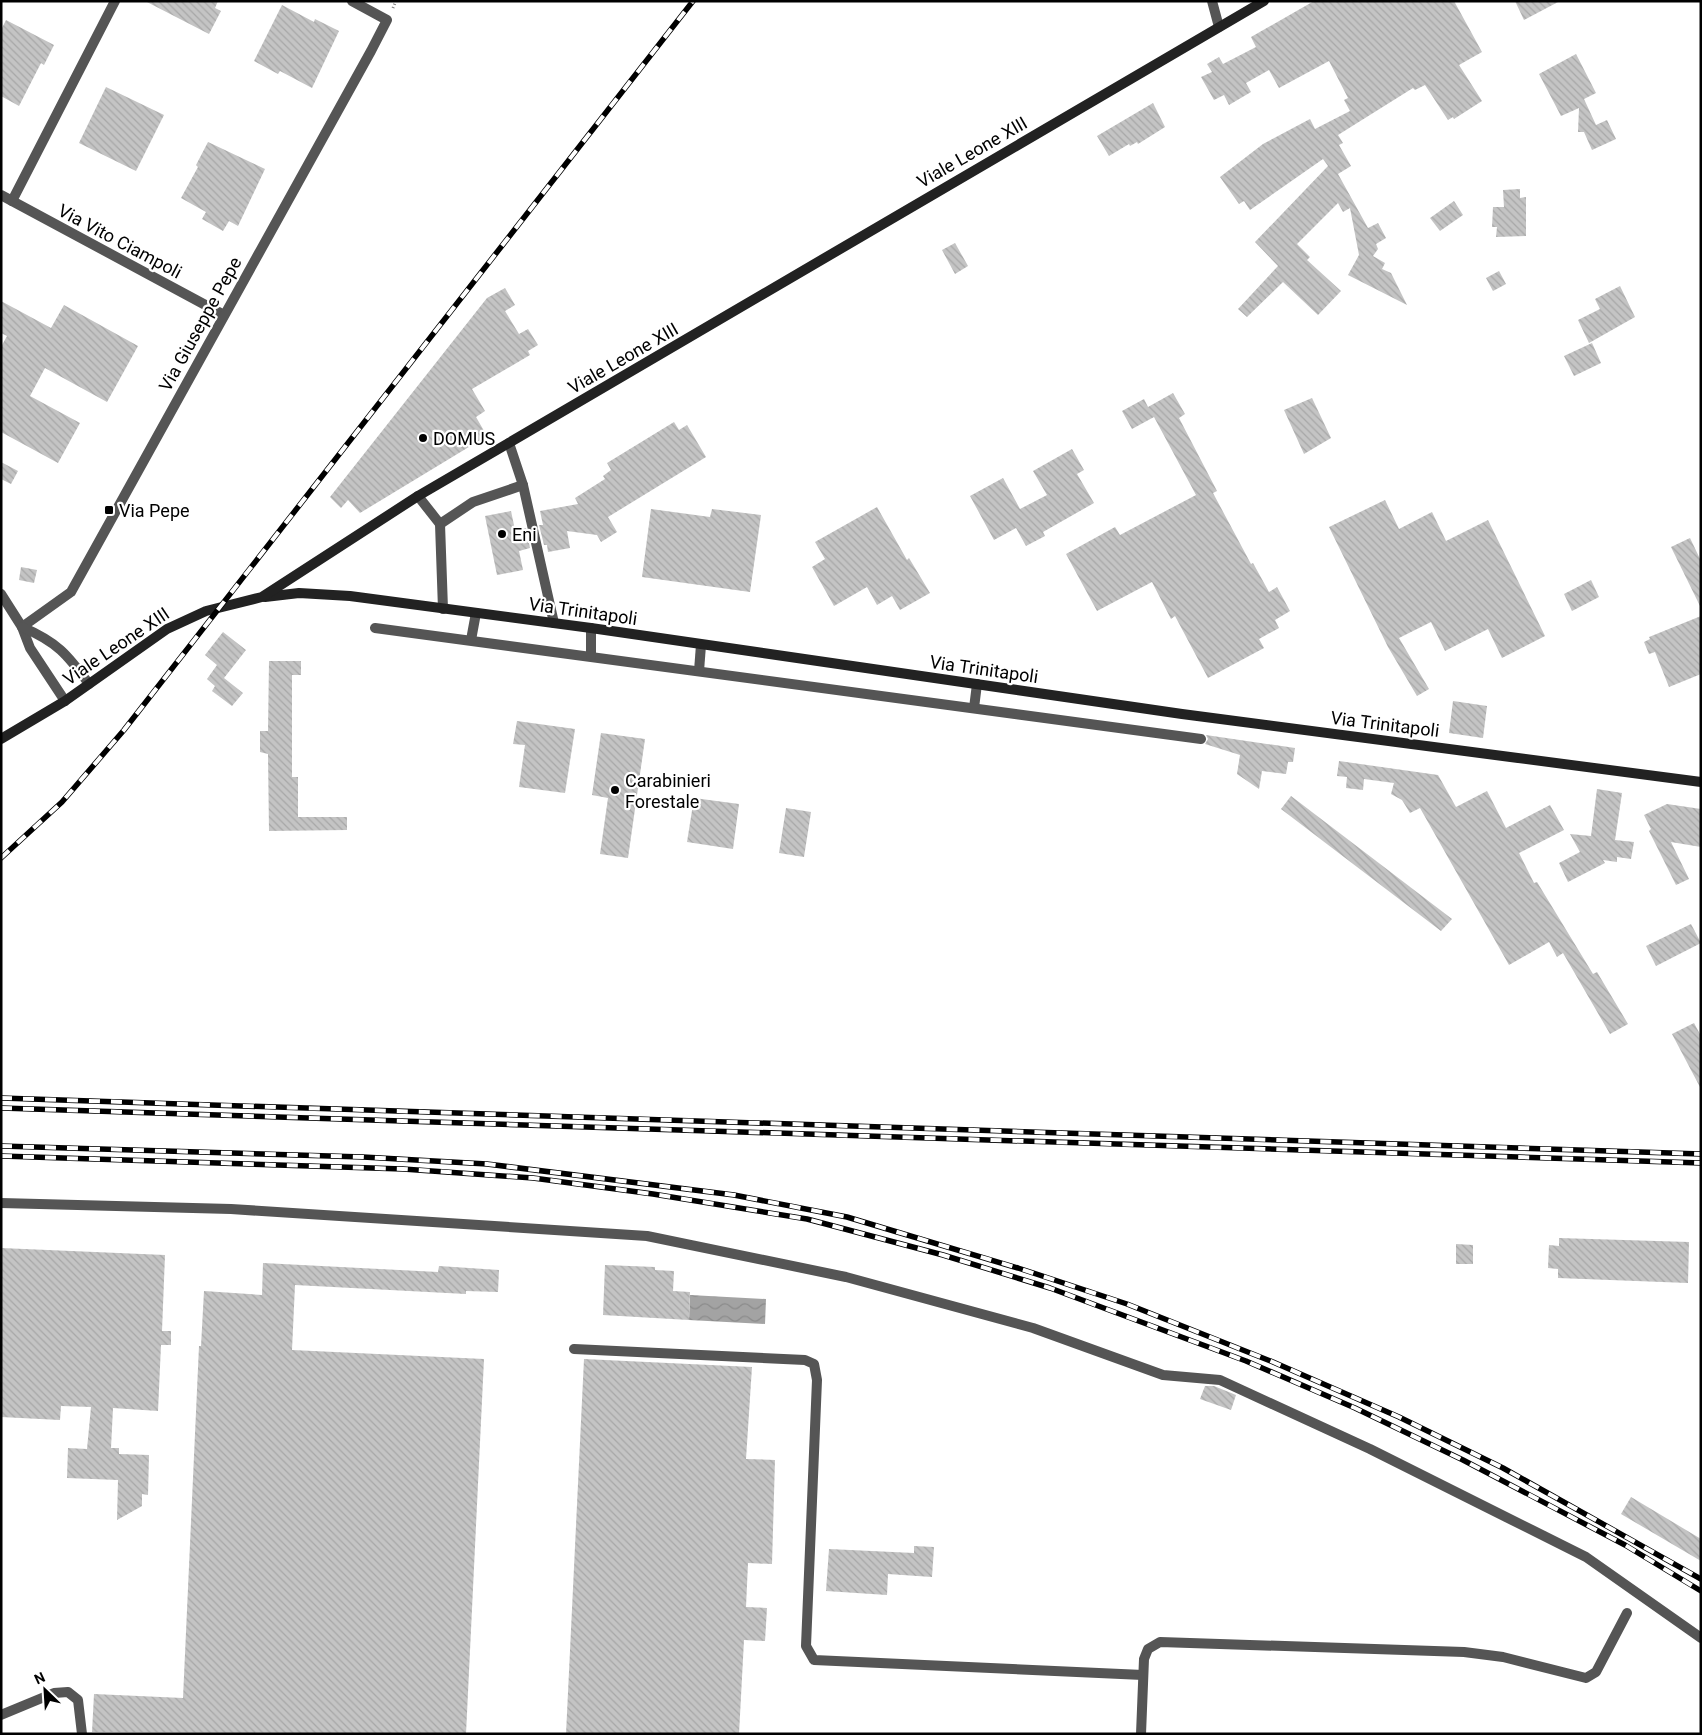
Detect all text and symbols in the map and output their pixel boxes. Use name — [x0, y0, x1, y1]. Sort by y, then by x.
street label: Viale Leone XIII — [913, 112, 1031, 192]
street label: Via Vito Ciampoli — [55, 200, 185, 282]
street label: Via Giuseppe Pepe — [154, 253, 246, 395]
street label: Viale Leone XIII — [564, 318, 682, 398]
place label: DOMUS — [433, 428, 496, 449]
marker: DOMUS — [417, 432, 429, 444]
place label: Via Pepe — [119, 500, 190, 521]
marker: Via Pepe — [103, 504, 115, 516]
place label: Eni — [512, 524, 537, 545]
marker: Eni — [496, 528, 508, 540]
street label: Via Trinitapoli — [527, 593, 639, 629]
street label: Viale Leone XIII — [59, 603, 173, 689]
street label: Via Trinitapoli — [928, 651, 1040, 687]
street label: Via Trinitapoli — [1329, 707, 1441, 741]
place label: Carabinieri Forestale — [625, 770, 711, 812]
marker: Carabinieri Forestale — [609, 784, 621, 796]
north arrow — [20, 1665, 70, 1715]
text: N — [32, 1669, 47, 1688]

